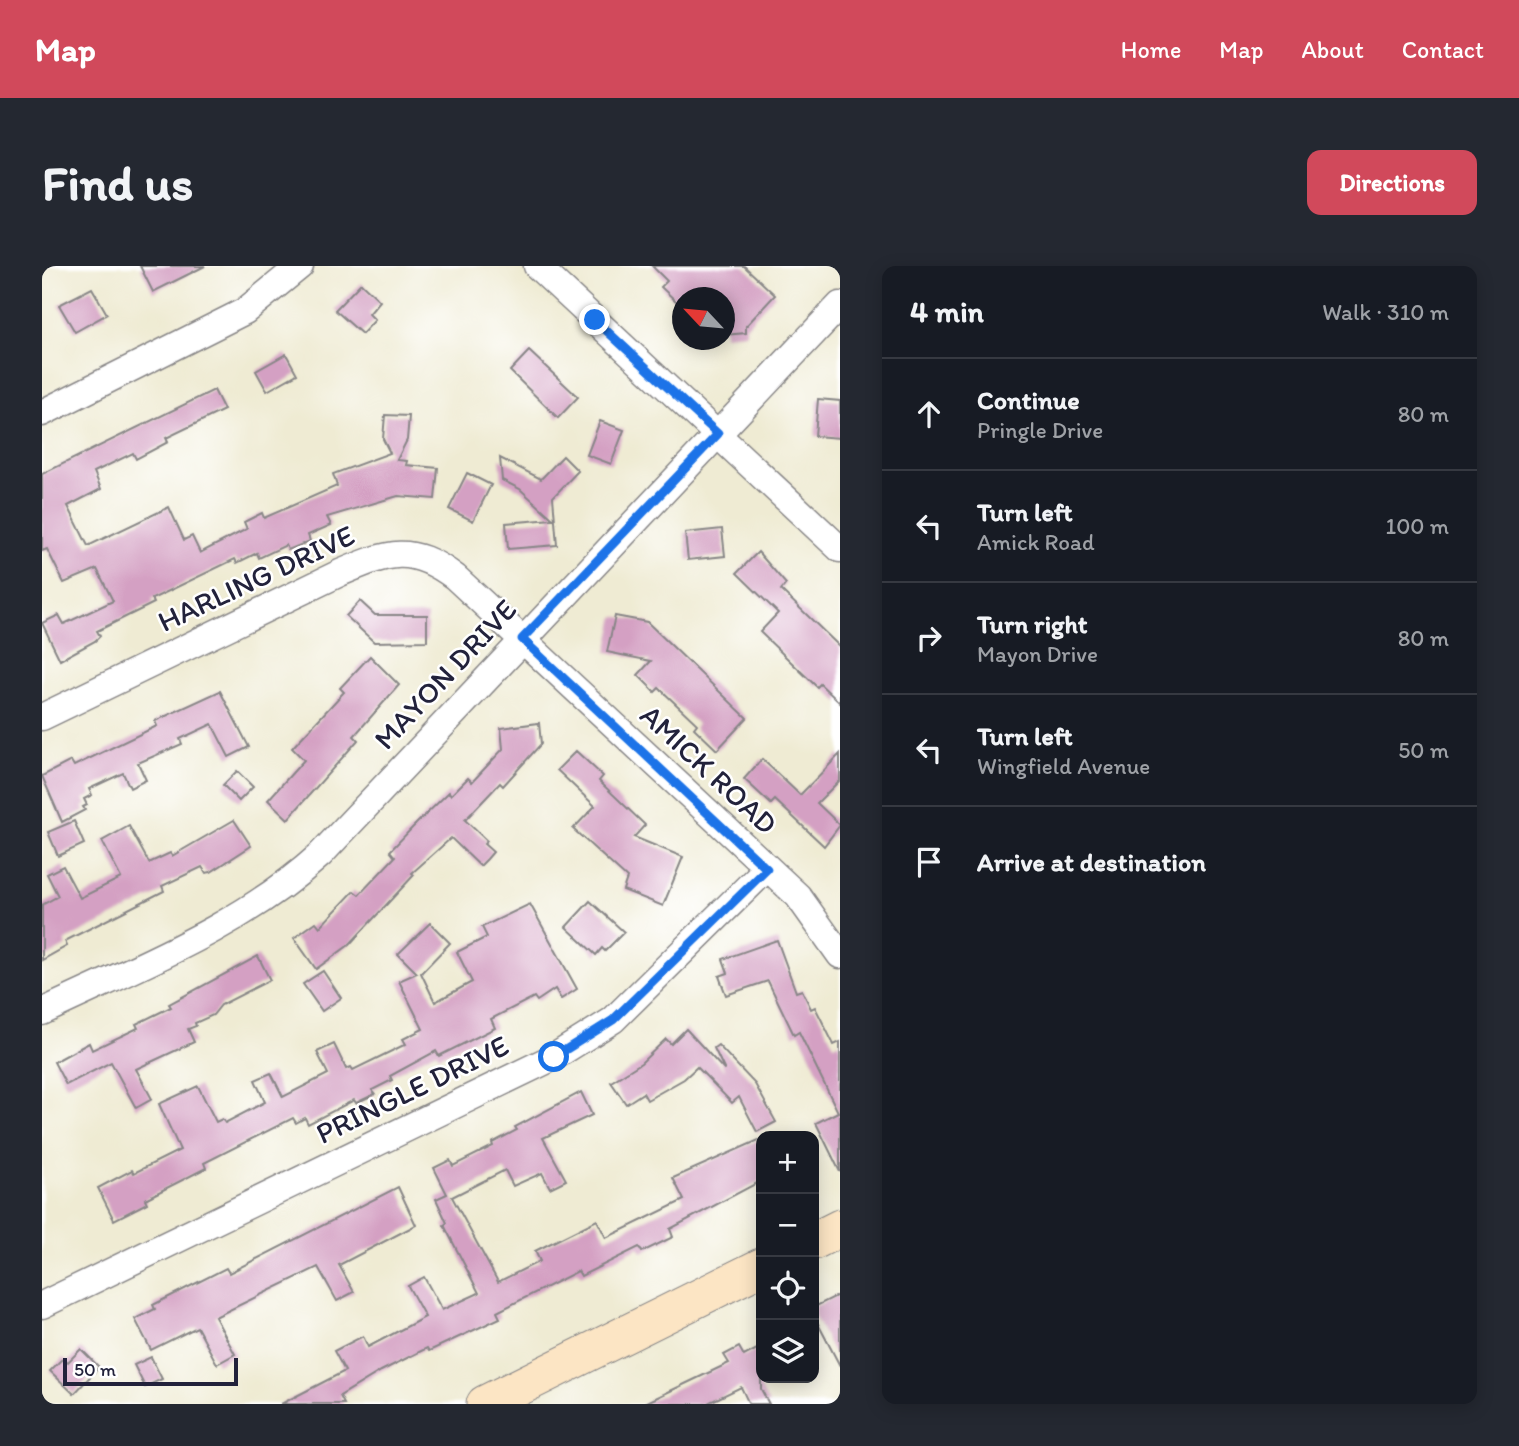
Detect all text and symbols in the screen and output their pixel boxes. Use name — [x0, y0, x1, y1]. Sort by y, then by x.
text: Map — [35, 30, 96, 69]
text: Home — [1121, 35, 1181, 64]
text: Map — [1219, 35, 1263, 64]
text: About — [1301, 35, 1364, 64]
text: Contact — [1402, 35, 1484, 64]
button: Directions — [1307, 150, 1477, 215]
text: Find us — [42, 153, 193, 212]
north arrow — [672, 287, 735, 350]
text: 4 min — [910, 293, 984, 330]
text: Walk · 310 m — [1322, 298, 1449, 326]
route end — [579, 304, 610, 335]
text: Continue — [977, 384, 1080, 416]
icon: ahead — [910, 395, 948, 433]
text: 80 m — [1398, 400, 1449, 428]
text: Pringle Drive — [977, 416, 1103, 444]
text: Turn left — [977, 496, 1073, 528]
icon: left — [910, 507, 948, 545]
text: 100 m — [1385, 512, 1449, 540]
street label: HARLING DRIVE — [152, 516, 360, 640]
text: Amick Road — [977, 528, 1095, 556]
street label: MAYON DRIVE — [366, 591, 524, 757]
text: Turn right — [977, 608, 1088, 640]
icon: right — [910, 619, 948, 657]
text: 80 m — [1398, 624, 1449, 652]
text: Mayon Drive — [977, 640, 1098, 668]
street label: AMICK ROAD — [633, 696, 785, 842]
text: Turn left — [977, 720, 1073, 752]
icon: left — [910, 731, 948, 769]
text: 50 m — [1398, 736, 1449, 764]
text: Wingfield Avenue — [977, 752, 1150, 780]
icon: arrive — [910, 843, 948, 881]
text: Arrive at destination — [977, 846, 1206, 878]
street label: PRINGLE DRIVE — [310, 1026, 514, 1152]
route start — [538, 1041, 569, 1072]
map controls — [756, 1131, 819, 1383]
button: + — [756, 1131, 819, 1194]
button: − — [756, 1194, 819, 1257]
button: locate — [756, 1257, 819, 1320]
button: layers — [756, 1320, 819, 1383]
scale bar — [63, 1355, 238, 1387]
text: 50 m — [74, 1358, 116, 1381]

